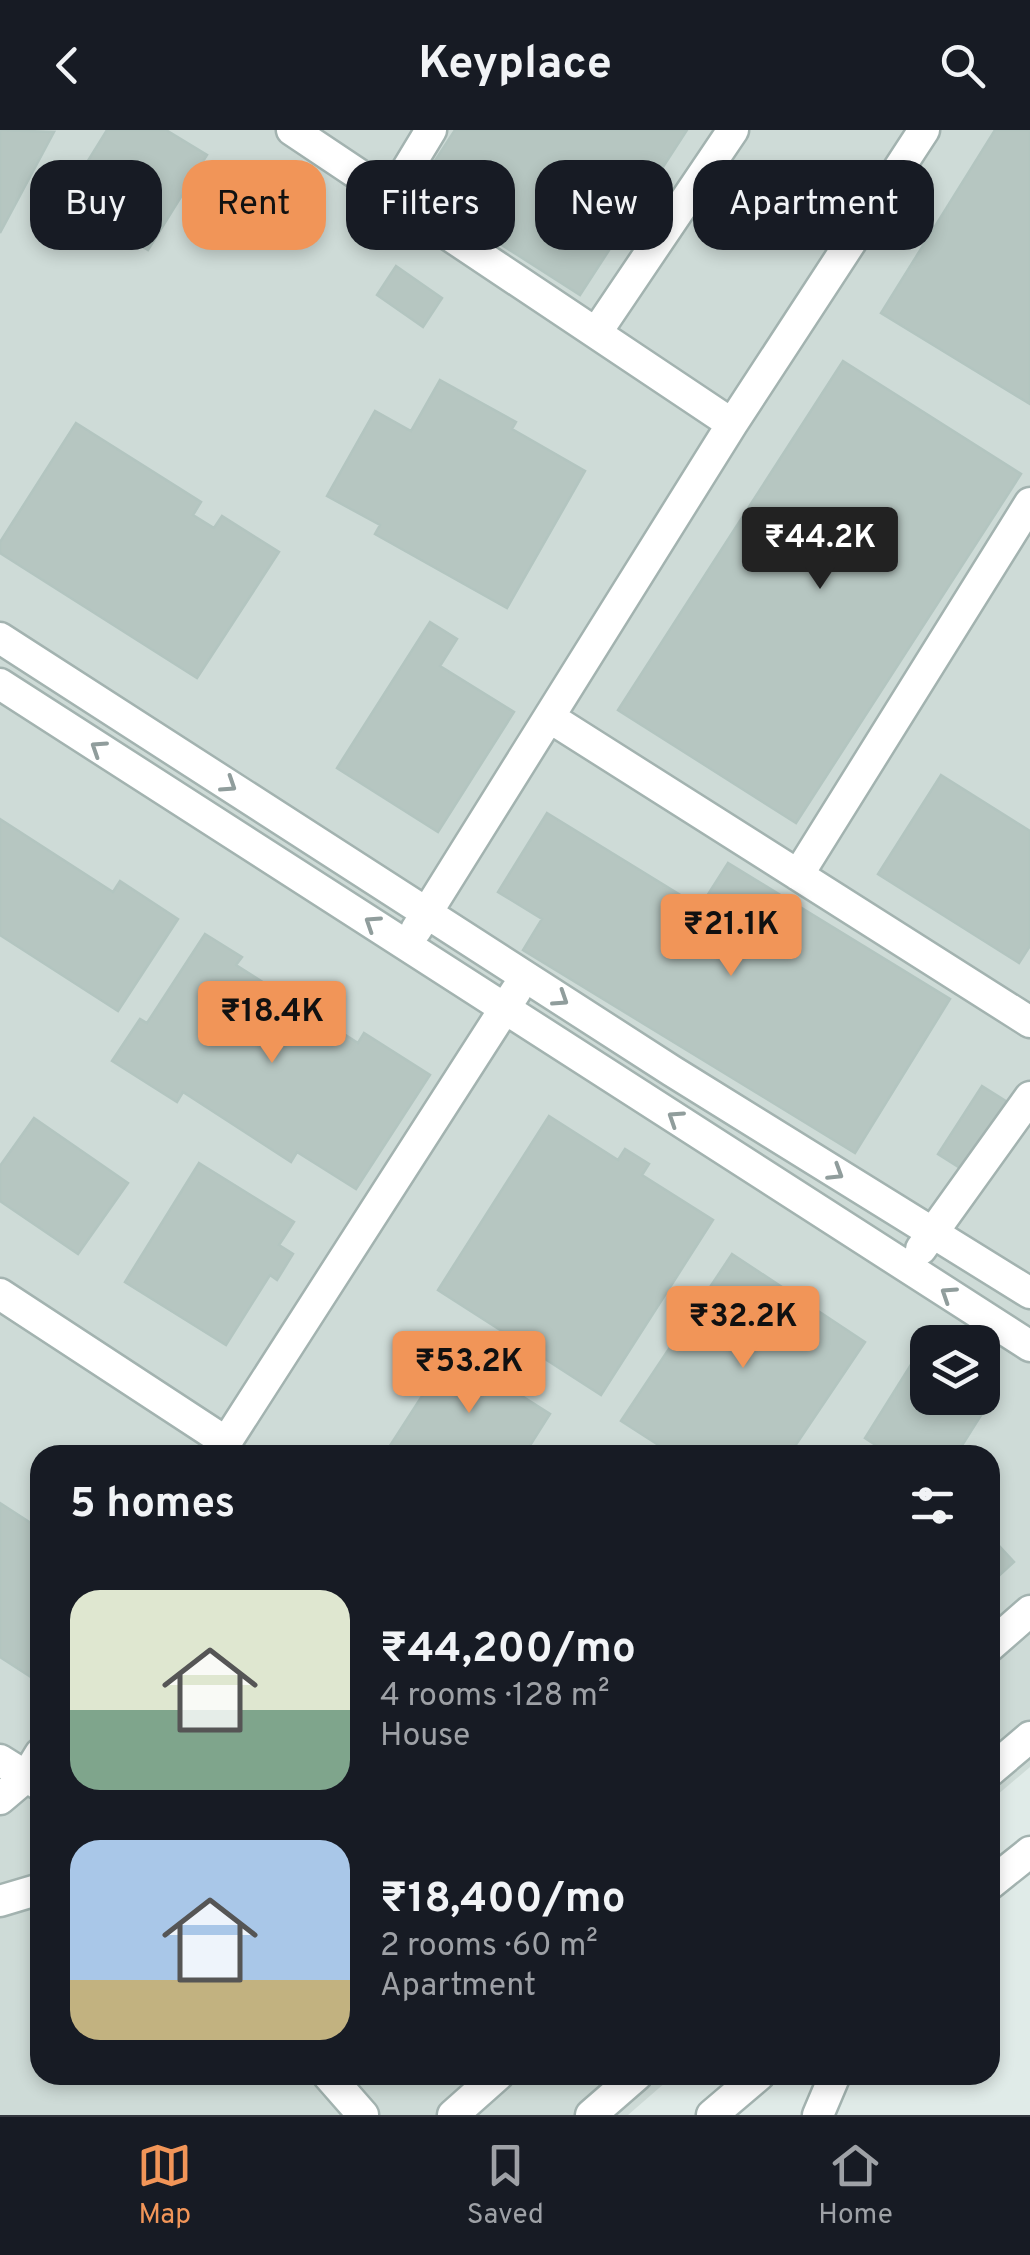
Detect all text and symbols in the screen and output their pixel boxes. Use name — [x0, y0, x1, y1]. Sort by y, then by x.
text: Keyplace — [418, 37, 612, 94]
icon: back — [40, 38, 95, 93]
icon: search — [935, 38, 990, 93]
chip: Buy — [30, 160, 162, 250]
chip: Rent — [182, 160, 326, 250]
chip: Filters — [346, 160, 515, 250]
chip: New — [535, 160, 673, 250]
chip: Apartment — [693, 160, 934, 250]
pin: ₹44.2K — [739, 507, 901, 592]
text: ₹44.2K — [764, 519, 876, 559]
one-way arrow — [91, 741, 109, 760]
one-way arrow — [218, 773, 236, 792]
pin: ₹21.1K — [650, 894, 812, 979]
text: ₹21.1K — [683, 906, 779, 946]
one-way arrow — [365, 916, 383, 935]
pin: ₹18.4K — [191, 981, 353, 1066]
one-way arrow — [550, 987, 568, 1006]
text: ₹18.4K — [220, 993, 324, 1033]
one-way arrow — [668, 1111, 686, 1130]
one-way arrow — [825, 1160, 843, 1179]
pin: ₹32.2K — [662, 1286, 824, 1371]
one-way arrow — [941, 1287, 959, 1306]
text: ₹32.2K — [688, 1298, 798, 1338]
map controls — [910, 1325, 1000, 1415]
button: layers — [910, 1325, 1000, 1415]
pin: ₹53.2K — [388, 1331, 550, 1416]
text: ₹53.2K — [414, 1343, 524, 1383]
icon: filters — [905, 1478, 960, 1533]
text: 5 homes — [70, 1479, 235, 1532]
text: ₹44,200/mo — [380, 1624, 636, 1677]
icon: home — [150, 1630, 270, 1750]
text: 4 rooms · 128 m² — [380, 1677, 610, 1717]
text: House — [380, 1717, 470, 1757]
text: ₹18,400/mo — [380, 1874, 626, 1927]
icon: home — [150, 1880, 270, 2000]
text: 2 rooms · 60 m² — [380, 1927, 598, 1967]
text: Apartment — [380, 1967, 536, 2007]
tab: Map — [137, 2138, 192, 2234]
tab: Saved — [467, 2138, 544, 2234]
tab: Home — [818, 2138, 893, 2234]

